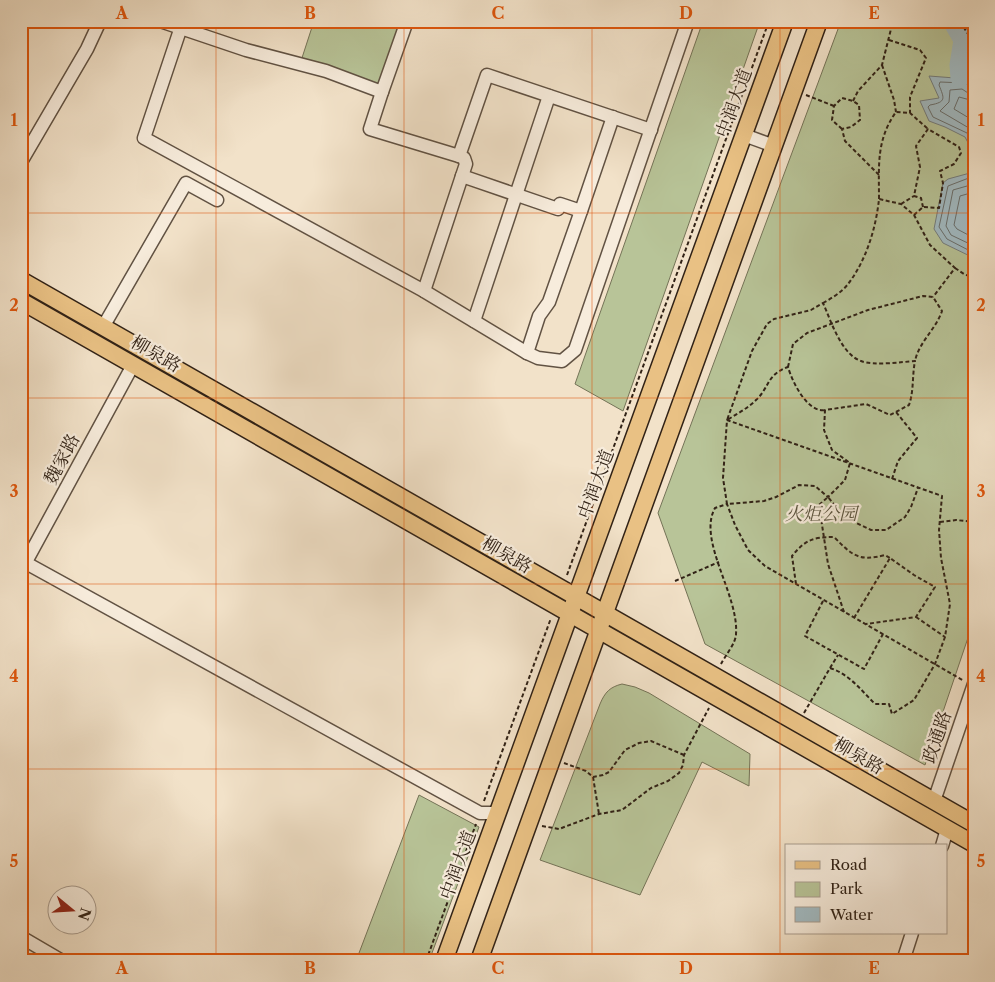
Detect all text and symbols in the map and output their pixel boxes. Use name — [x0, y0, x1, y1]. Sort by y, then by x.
text: A — [115, 3, 129, 23]
text: B — [304, 3, 316, 23]
text: C — [492, 3, 504, 23]
text: D — [679, 3, 693, 23]
text: E — [868, 3, 880, 23]
street label: 中润大道 — [711, 65, 757, 141]
text: 1 — [10, 110, 18, 130]
text: 1 — [977, 110, 985, 130]
text: 2 — [9, 295, 19, 315]
text: 2 — [976, 295, 986, 315]
street label: 柳泉路 — [127, 331, 185, 377]
street label: 魏家路 — [40, 430, 84, 488]
street label: 中润大道 — [573, 446, 619, 522]
text: 3 — [9, 481, 19, 501]
text: 3 — [976, 481, 986, 501]
park label: 火炬公园 — [785, 503, 860, 525]
street label: 柳泉路 — [478, 532, 536, 578]
text: 4 — [9, 666, 19, 686]
text: 4 — [976, 666, 986, 686]
street label: 政通路 — [918, 708, 956, 766]
street label: 柳泉路 — [830, 733, 888, 779]
street label: 中润大道 — [435, 827, 481, 903]
legend — [785, 844, 948, 934]
text: 5 — [10, 851, 19, 871]
text: 5 — [977, 851, 986, 871]
text: Road — [830, 855, 867, 874]
text: Park — [830, 879, 864, 898]
north arrow — [48, 884, 98, 934]
text: N — [74, 905, 95, 923]
text: Water — [829, 905, 874, 924]
text: A — [115, 958, 129, 978]
text: B — [304, 958, 316, 978]
text: C — [492, 958, 504, 978]
text: D — [679, 958, 693, 978]
text: E — [868, 958, 880, 978]

